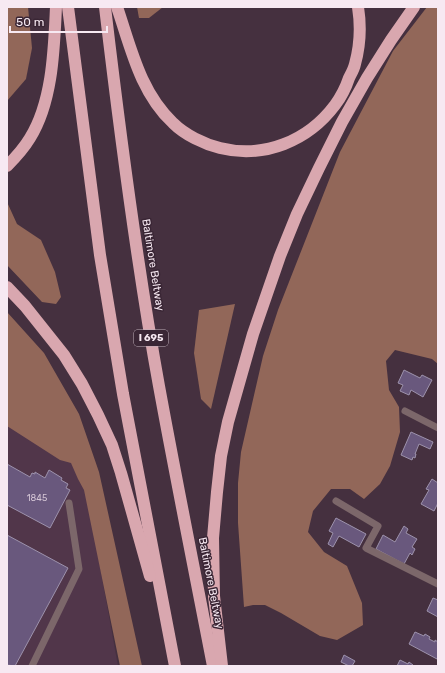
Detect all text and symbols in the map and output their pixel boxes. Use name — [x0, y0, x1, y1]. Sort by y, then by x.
scale bar — [10, 8, 107, 34]
text: 50 m — [16, 15, 44, 29]
street label: Baltimore Beltway — [139, 218, 167, 312]
road number: I 695 — [134, 330, 168, 346]
house number: 1845 — [27, 493, 47, 503]
street label: Baltimore Beltway — [196, 536, 226, 630]

